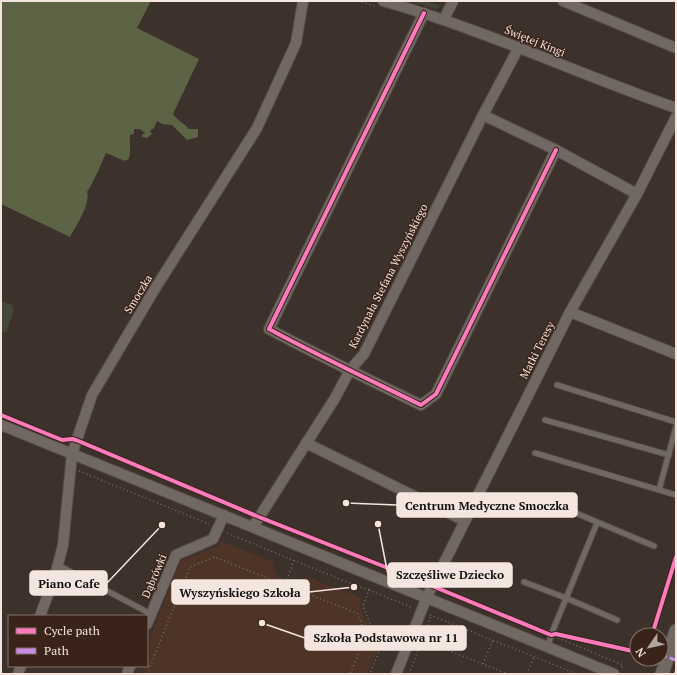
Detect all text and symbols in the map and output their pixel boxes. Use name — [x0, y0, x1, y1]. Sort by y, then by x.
street label: Świętej Kingi — [503, 22, 567, 60]
street label: Kardynała Stefana Wyszyńskiego — [345, 201, 431, 351]
street label: Smoczka — [121, 272, 155, 316]
street label: Matki Teresy — [517, 319, 558, 381]
callout: Centrum Medyczne Smoczka — [397, 493, 577, 517]
text: Centrum Medyczne Smoczka — [405, 498, 569, 513]
street label: Dąbrówki — [138, 552, 170, 600]
callout: Szczęśliwe Dziecko — [388, 563, 512, 587]
text: Szczęśliwe Dziecko — [396, 567, 504, 582]
callout: Piano Cafe — [30, 571, 107, 595]
text: Piano Cafe — [38, 576, 100, 591]
callout: Wyszyńskiego Szkoła — [172, 580, 309, 604]
text: Wyszyńskiego Szkoła — [179, 585, 301, 600]
legend — [8, 615, 148, 667]
text: Cycle path — [44, 623, 100, 638]
callout: Szkoła Podstawowa nr 11 — [305, 626, 466, 650]
north arrow — [629, 627, 669, 667]
text: Szkoła Podstawowa nr 11 — [314, 630, 458, 645]
text: Path — [44, 643, 69, 658]
text: N — [632, 645, 649, 660]

